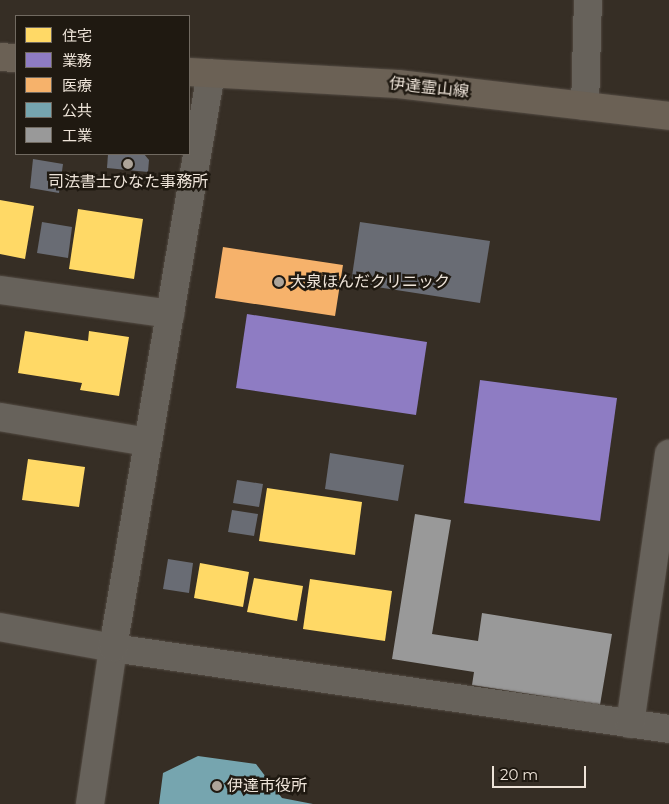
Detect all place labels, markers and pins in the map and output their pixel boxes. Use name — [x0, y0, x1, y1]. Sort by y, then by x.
marker: 司法書士ひなた事務所 — [122, 158, 134, 170]
place label: 司法書士ひなた事務所 — [48, 172, 208, 192]
place label: 大泉ほんだクリニック — [290, 272, 450, 292]
marker: 大泉ほんだクリニック — [272, 275, 286, 289]
place label: 伊達市役所 — [227, 776, 307, 796]
marker: 伊達市役所 — [211, 780, 223, 792]

